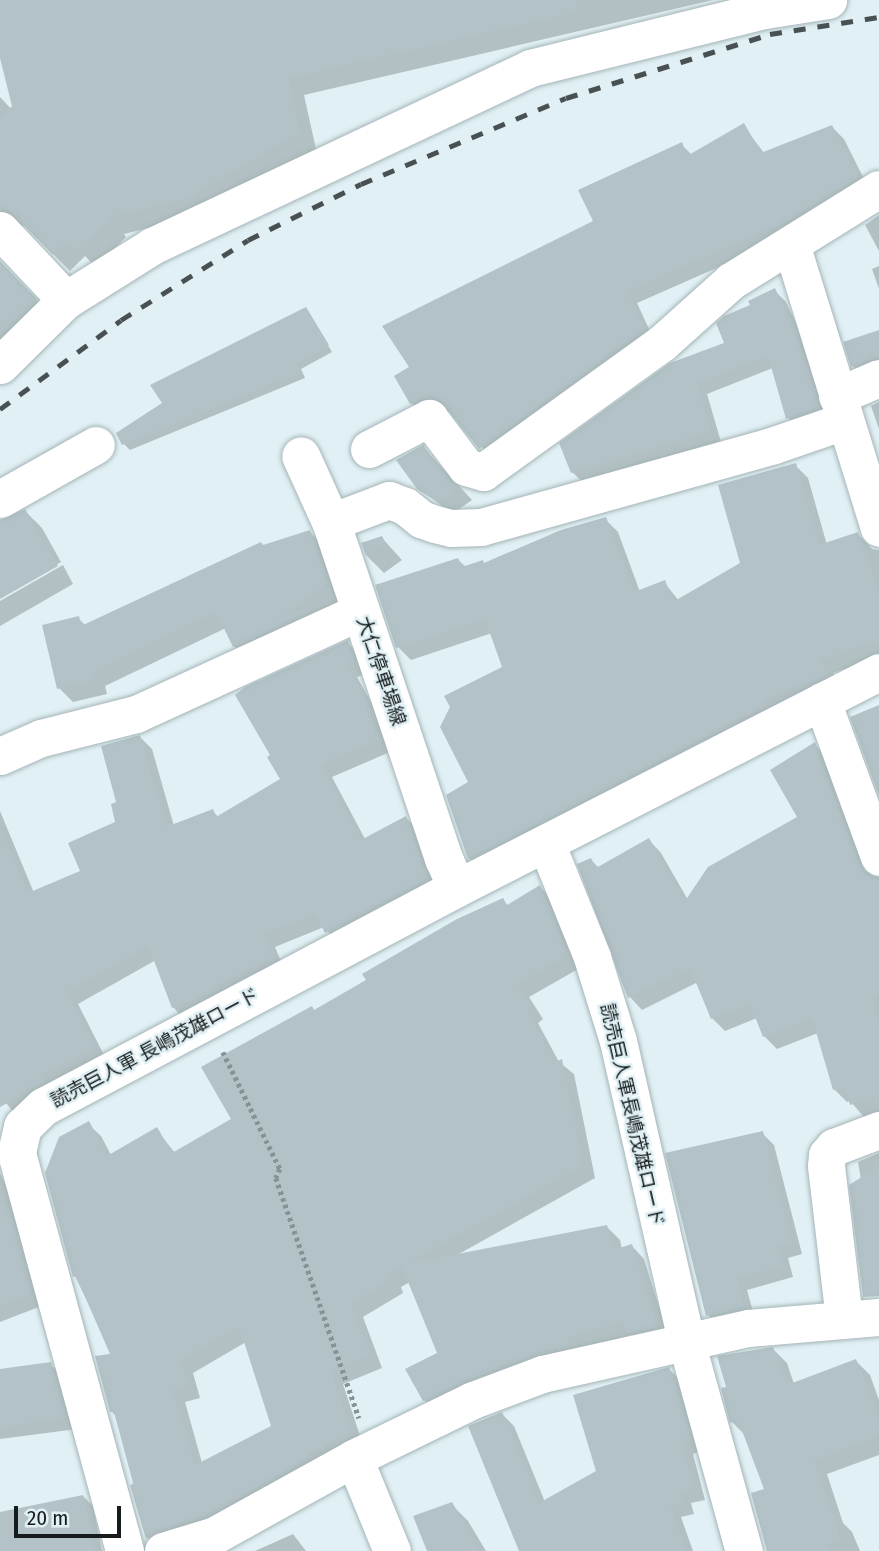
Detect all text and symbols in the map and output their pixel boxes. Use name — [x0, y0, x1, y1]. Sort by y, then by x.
street label: 大仁停車場線 — [352, 613, 410, 729]
street label: 読売巨人軍 長嶋茂雄ロード — [47, 983, 263, 1113]
street label: 読売巨人軍長嶋茂雄ロード — [595, 1001, 669, 1229]
scale bar — [18, 1492, 124, 1536]
text: 20 m — [27, 1505, 68, 1531]

